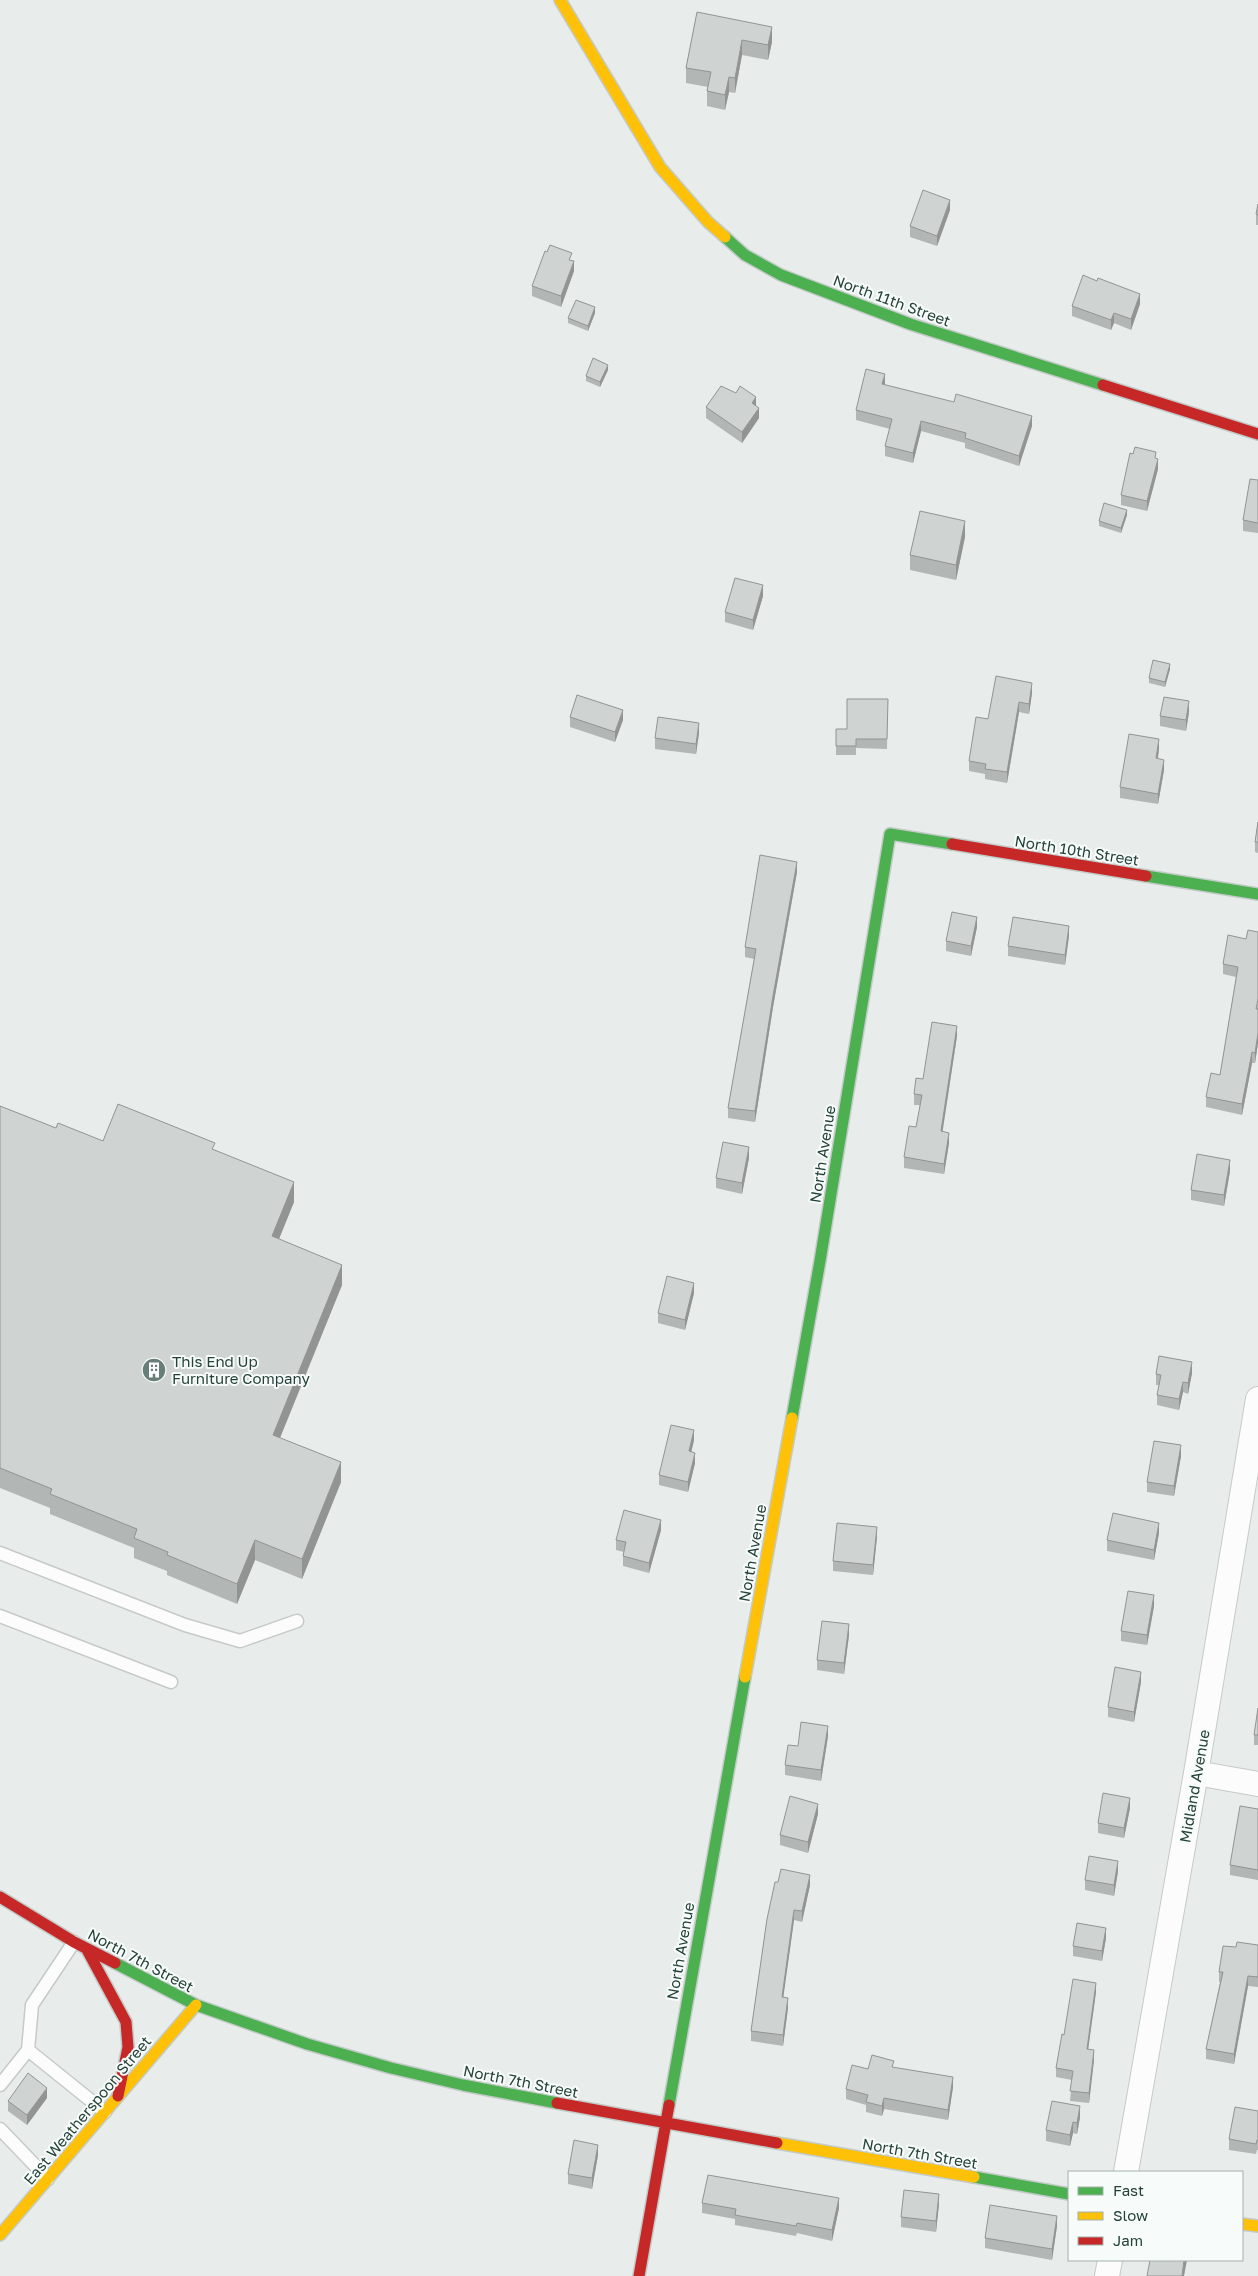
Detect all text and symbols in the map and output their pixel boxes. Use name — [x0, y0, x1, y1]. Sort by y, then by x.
street label: North 11th Street — [831, 270, 953, 330]
street label: North 10th Street — [1014, 831, 1140, 869]
street label: North Avenue — [805, 1104, 839, 1204]
place label: This End Up Furniture Company — [172, 1352, 310, 1387]
building icon: This End Up Furniture Company — [141, 1357, 167, 1383]
street label: North Avenue — [735, 1503, 769, 1603]
street label: Midland Avenue — [1175, 1728, 1213, 1844]
street label: North Avenue — [663, 1901, 697, 2001]
street label: North 7th Street — [85, 1925, 197, 1995]
street label: East Weatherspoon Street — [20, 2032, 154, 2188]
street label: North 7th Street — [462, 2061, 580, 2101]
street label: North 7th Street — [861, 2134, 979, 2172]
legend — [1068, 2171, 1243, 2261]
text: Fast — [1113, 2181, 1144, 2199]
text: Slow — [1113, 2206, 1148, 2224]
text: Jam — [1113, 2231, 1143, 2249]

